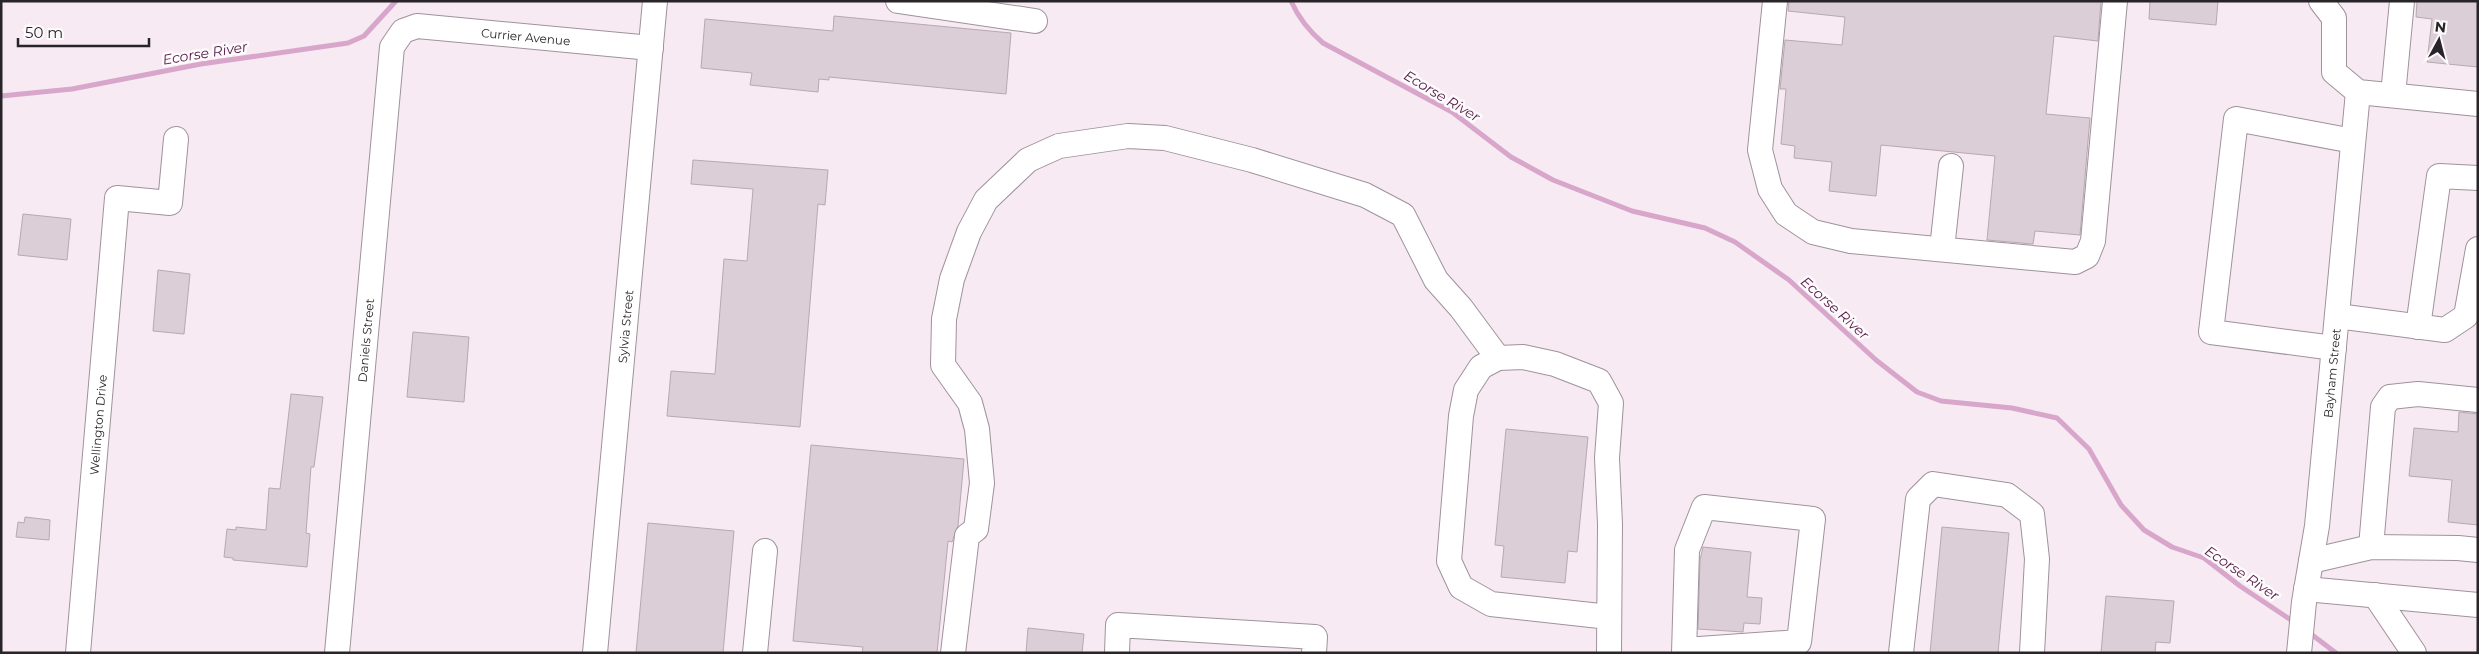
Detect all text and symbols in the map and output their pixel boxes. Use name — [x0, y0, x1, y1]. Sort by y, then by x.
scale bar — [18, 15, 149, 47]
north arrow — [2414, 15, 2464, 65]
text: N — [2434, 17, 2447, 37]
text: 50 m — [25, 23, 63, 42]
street label: Currier Avenue — [480, 25, 571, 48]
water label: Ecorse River — [161, 37, 249, 69]
water label: Ecorse River — [1401, 66, 1484, 126]
water label: Ecorse River — [1797, 273, 1873, 344]
street label: Sylvia Street — [614, 289, 636, 364]
street label: Daniels Street — [354, 298, 377, 383]
street label: Bayham Street — [2320, 327, 2343, 418]
street label: Wellington Drive — [86, 374, 109, 476]
water label: Ecorse River — [2201, 542, 2283, 605]

